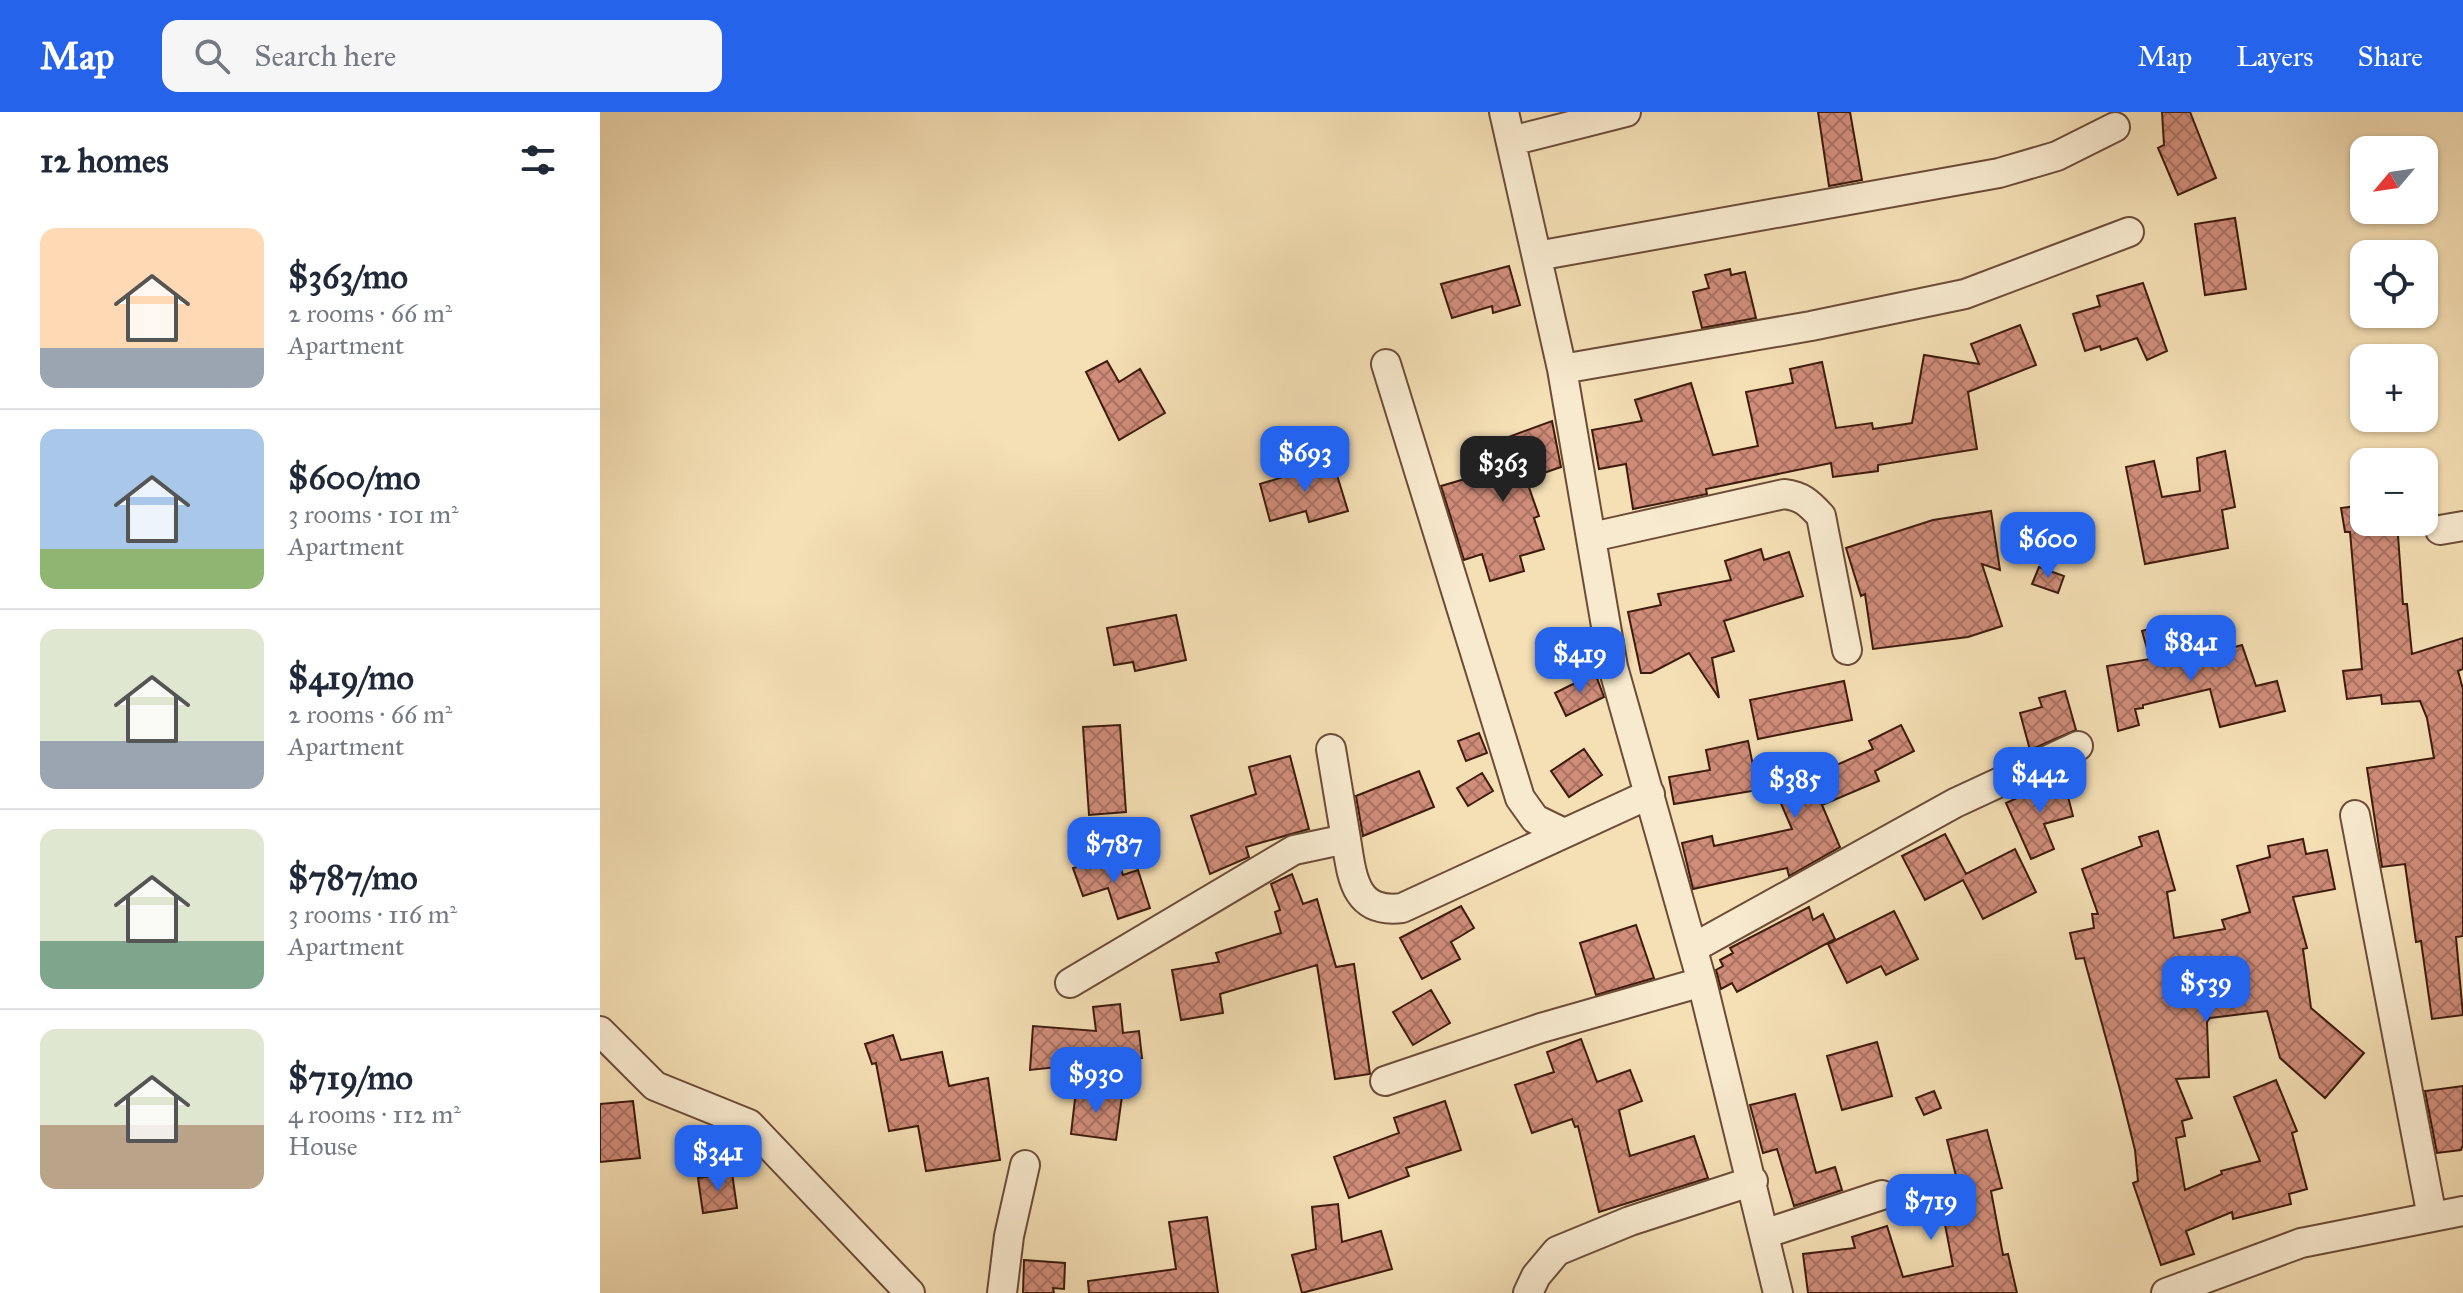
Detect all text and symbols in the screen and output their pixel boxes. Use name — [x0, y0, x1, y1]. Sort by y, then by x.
search box — [162, 20, 722, 92]
text: Map — [40, 33, 114, 79]
icon: search — [190, 34, 234, 78]
text: Search here — [254, 38, 396, 74]
text: Map — [2137, 39, 2192, 74]
text: Layers — [2236, 39, 2314, 74]
text: Share — [2358, 39, 2423, 74]
north arrow — [2350, 136, 2438, 224]
map controls — [2350, 136, 2438, 536]
icon: filters — [516, 138, 560, 182]
text: 12 homes — [40, 140, 169, 181]
button: locate — [2350, 240, 2438, 328]
text: $363/mo — [288, 256, 408, 297]
icon: home — [104, 260, 200, 356]
text: 2 rooms · 66 m² — [288, 297, 452, 329]
text: Apartment — [288, 329, 404, 361]
button: + — [2350, 344, 2438, 432]
pin: $693 — [1258, 426, 1352, 494]
text: $693 — [1278, 436, 1332, 468]
pin: $363 — [1456, 436, 1550, 504]
text: $363 — [1478, 446, 1528, 478]
button: − — [2350, 448, 2438, 536]
text: $600/mo — [288, 457, 420, 498]
icon: home — [104, 461, 200, 557]
text: 3 rooms · 101 m² — [288, 498, 459, 530]
pin: $600 — [2001, 512, 2095, 580]
text: $600 — [2018, 522, 2078, 554]
text: Apartment — [288, 530, 404, 562]
pin: $841 — [2144, 615, 2238, 683]
text: $841 — [2164, 625, 2218, 657]
pin: $419 — [1533, 627, 1627, 695]
text: $419 — [1553, 637, 1607, 669]
text: $419/mo — [288, 657, 414, 698]
icon: home — [104, 661, 200, 757]
text: 2 rooms · 66 m² — [288, 698, 452, 730]
text: Apartment — [288, 730, 404, 762]
pin: $442 — [1993, 747, 2087, 815]
pin: $385 — [1748, 752, 1842, 820]
text: $442 — [2011, 757, 2069, 789]
text: $385 — [1769, 762, 1821, 794]
pin: $787 — [1067, 817, 1161, 885]
text: $787 — [1085, 827, 1143, 859]
text: $787/mo — [288, 857, 418, 898]
icon: home — [104, 861, 200, 957]
text: 3 rooms · 116 m² — [288, 898, 457, 930]
text: Apartment — [288, 930, 404, 962]
pin: $539 — [2159, 956, 2253, 1024]
text: $539 — [2180, 966, 2232, 998]
pin: $930 — [1049, 1047, 1143, 1115]
text: $719/mo — [288, 1057, 413, 1098]
text: $930 — [1068, 1057, 1124, 1089]
icon: home — [104, 1061, 200, 1157]
text: 4 rooms · 112 m² — [288, 1098, 461, 1130]
pin: $341 — [671, 1125, 765, 1193]
text: House — [288, 1130, 358, 1162]
text: $341 — [693, 1135, 743, 1167]
pin: $719 — [1884, 1174, 1978, 1242]
text: $719 — [1904, 1184, 1958, 1216]

